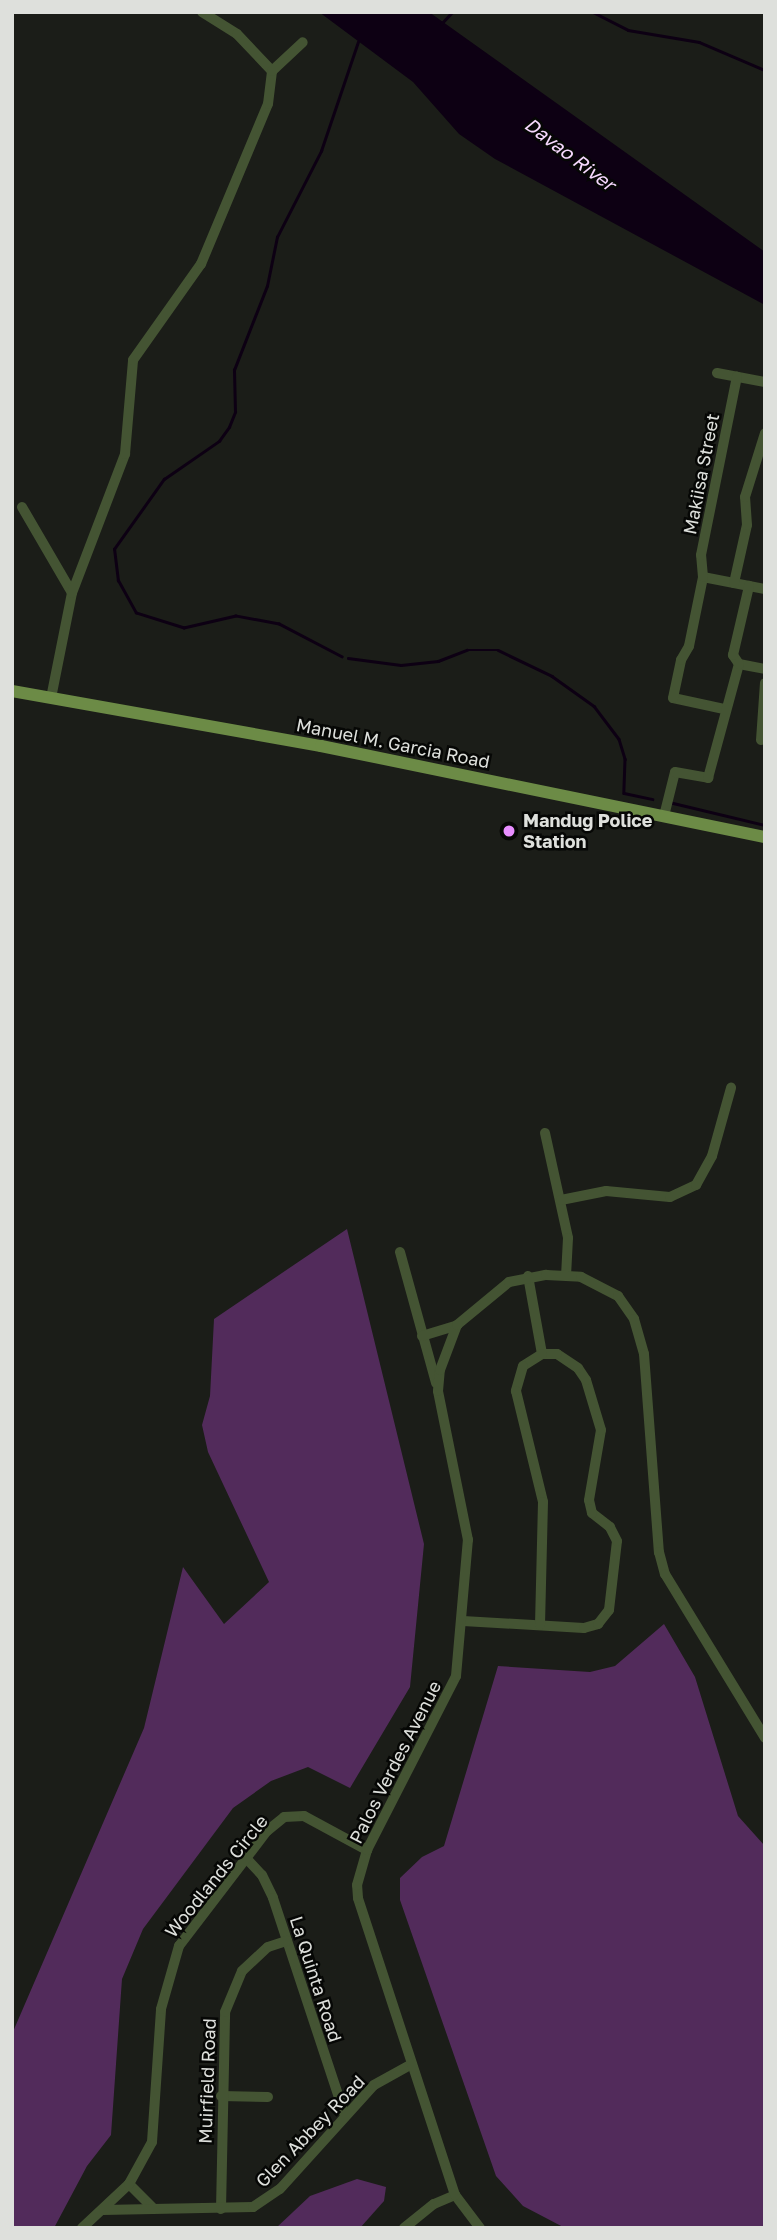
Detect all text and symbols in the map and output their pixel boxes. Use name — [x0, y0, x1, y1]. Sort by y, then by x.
water label: Davao River — [520, 113, 620, 195]
street label: Makiisa Street — [679, 412, 723, 536]
street label: Manuel M. Garcia Road — [294, 714, 492, 772]
place label: Mandug Police Station — [523, 810, 652, 852]
marker: Mandug Police Station — [501, 823, 517, 839]
street label: Palos Verdes Avenue — [345, 1677, 445, 1847]
street label: Woodlands Circle — [160, 1811, 272, 1941]
street label: La Quinta Road — [285, 1913, 347, 2045]
street label: Muirfield Road — [194, 2018, 220, 2144]
street label: Glen Abbey Road — [251, 2071, 369, 2191]

